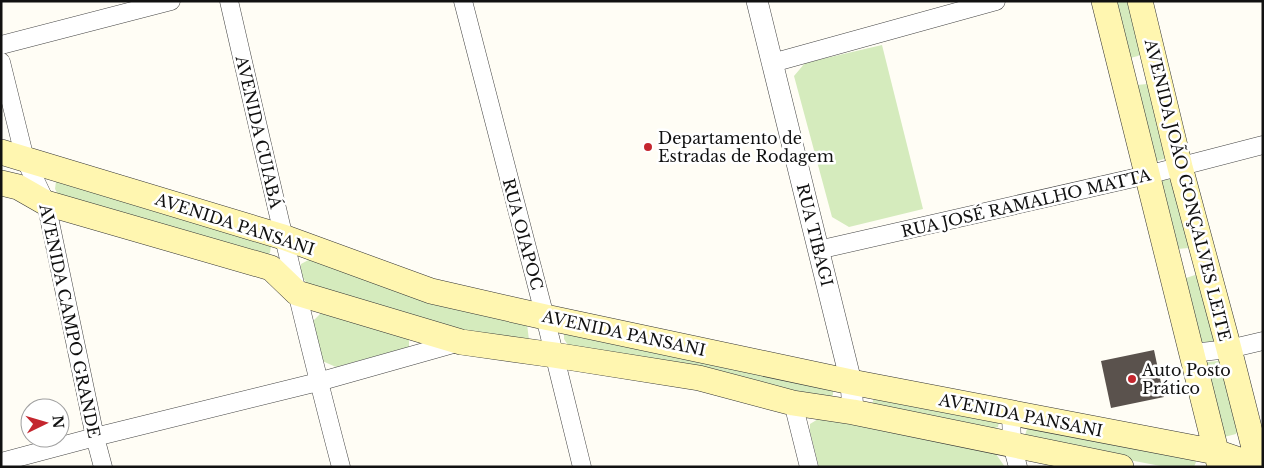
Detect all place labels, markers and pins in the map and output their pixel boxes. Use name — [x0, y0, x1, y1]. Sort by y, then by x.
place label: Departamento de Estradas de Rodagem — [658, 128, 834, 166]
marker: Departamento de Estradas de Rodagem — [642, 141, 654, 153]
place label: Auto Posto Prático — [1141, 360, 1231, 398]
marker: Auto Posto Prático — [1126, 373, 1138, 385]

